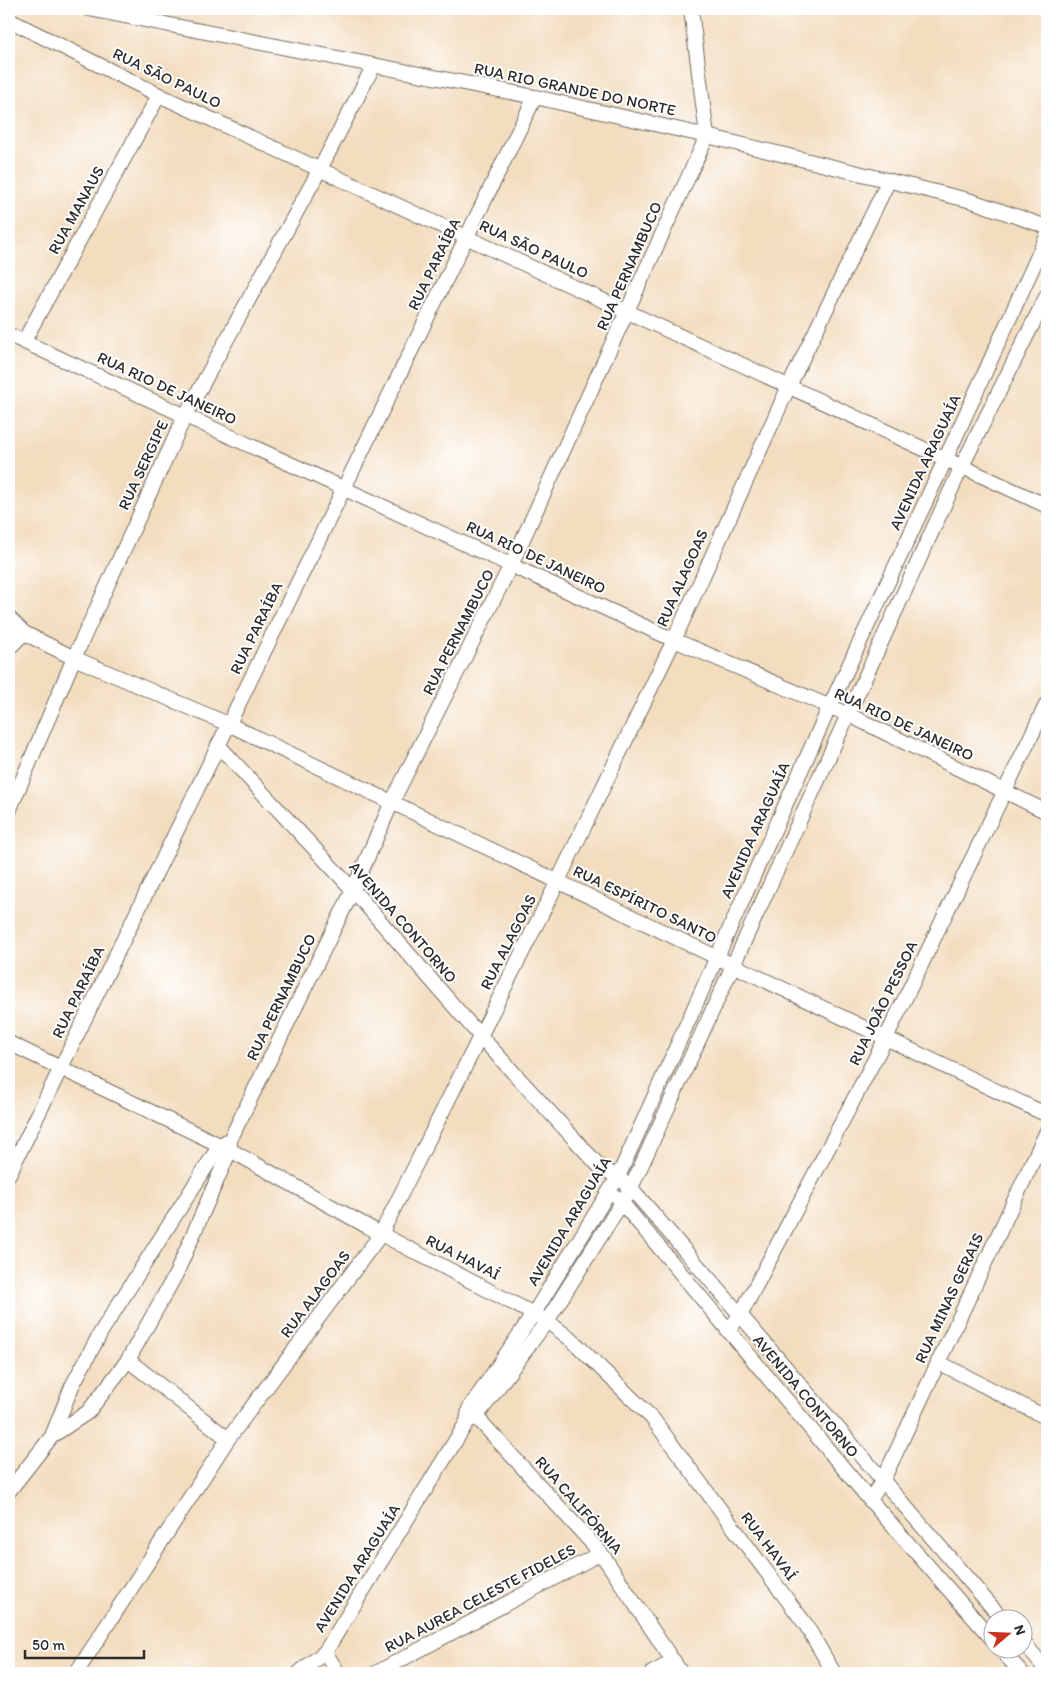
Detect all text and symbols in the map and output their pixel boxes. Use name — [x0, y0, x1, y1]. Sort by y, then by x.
street label: RUA SÃO PAULO — [110, 44, 224, 112]
street label: RUA RIO GRANDE DO NORTE — [472, 58, 678, 120]
street label: RUA MANAUS — [44, 163, 108, 257]
street label: RUA PERNAMBUCO — [592, 199, 666, 333]
street label: RUA PARAÍBA — [404, 215, 464, 313]
street label: RUA SÃO PAULO — [476, 215, 592, 283]
street label: RUA RIO DE JANEIRO — [94, 347, 240, 429]
street label: AVENIDA ARAGUAÍA — [885, 391, 965, 533]
street label: RUA SERGIPE — [114, 417, 172, 513]
street label: RUA RIO DE JANEIRO — [463, 516, 609, 598]
street label: RUA ALAGOAS — [652, 526, 712, 630]
street label: RUA PERNAMBUCO — [418, 566, 498, 698]
street label: RUA PARAÍBA — [226, 579, 286, 677]
street label: RUA RIO DE JANEIRO — [831, 683, 977, 765]
street label: AVENIDA ARAGUAÍA — [716, 759, 794, 901]
street label: AVENIDA CONTORNO — [345, 857, 461, 987]
street label: RUA ESPÍRITO SANTO — [570, 861, 720, 947]
street label: RUA ALAGOAS — [476, 891, 540, 993]
street label: RUA PERNAMBUCO — [242, 930, 320, 1064]
street label: RUA JOÃO PESSOA — [845, 938, 921, 1068]
street label: RUA PARAÍBA — [48, 943, 108, 1041]
street label: AVENIDA ARAGUAÍA — [523, 1153, 615, 1289]
street label: RUA HAVAÍ — [423, 1230, 503, 1284]
street label: RUA MINAS GERAIS — [910, 1230, 988, 1366]
street label: RUA ALAGOAS — [276, 1247, 354, 1341]
street label: AVENIDA CONTORNO — [749, 1331, 863, 1461]
street label: RUA CALIFÓRNIA — [531, 1452, 627, 1558]
street label: AVENIDA ARAGUAÍA — [310, 1500, 404, 1636]
street label: RUA HAVAÍ — [737, 1508, 801, 1584]
street label: RUA AUREA CELESTE FIDELES — [381, 1539, 579, 1657]
north arrow — [984, 1610, 1034, 1660]
text: N — [1010, 1623, 1029, 1637]
scale bar — [25, 1627, 144, 1659]
text: 50 m — [32, 1636, 65, 1654]

